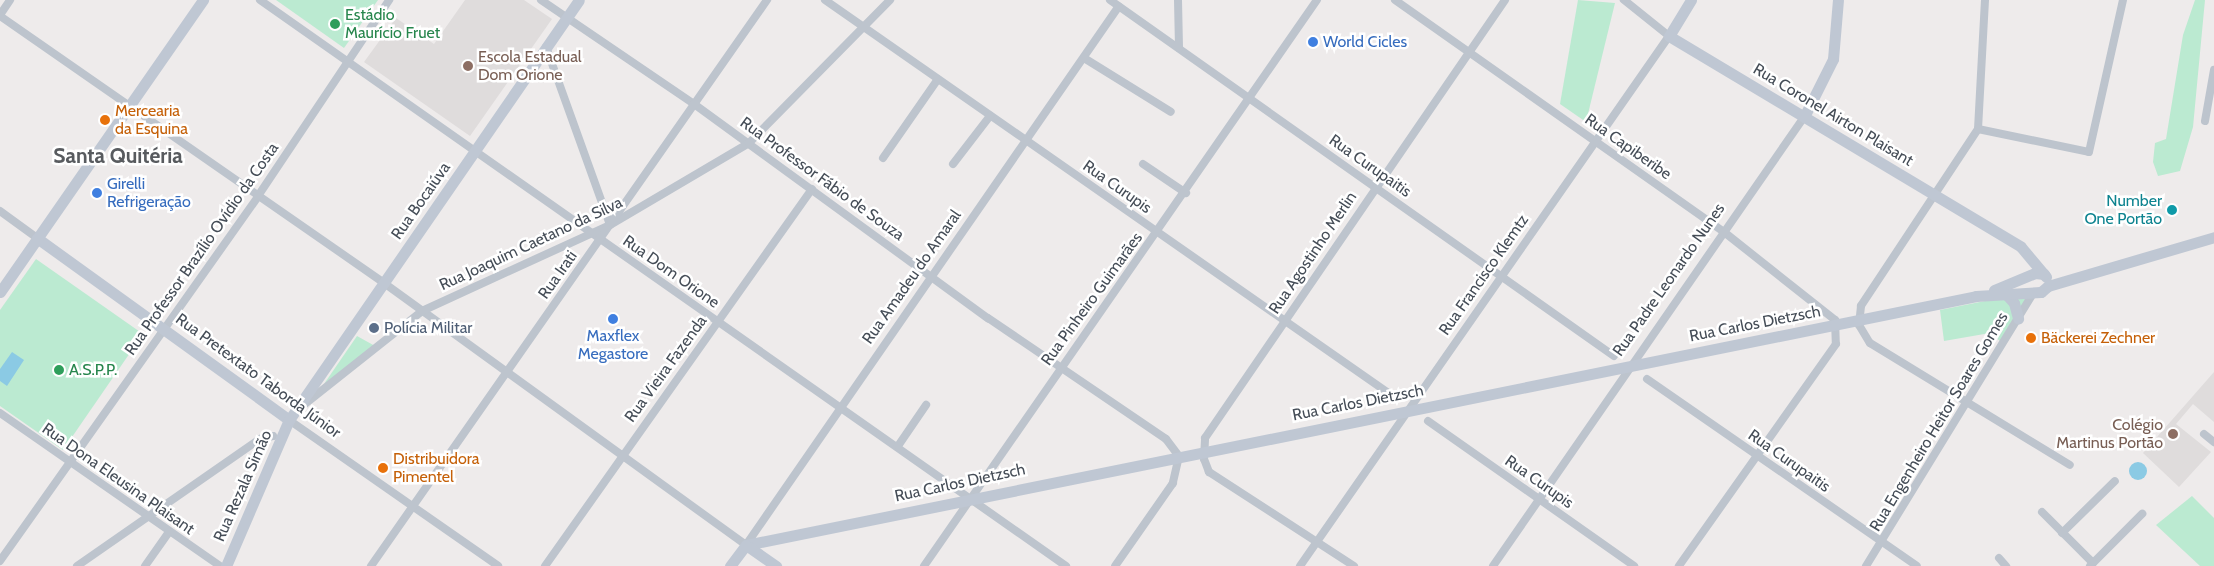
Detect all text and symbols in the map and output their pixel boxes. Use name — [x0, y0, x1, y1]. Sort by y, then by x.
place label: Estádio Maurício Fruet — [345, 5, 440, 43]
marker: Estádio Maurício Fruet — [329, 18, 341, 30]
place label: World Cicles — [1323, 32, 1407, 52]
marker: World Cicles — [1307, 36, 1319, 48]
place label: Escola Estadual Dom Orione — [478, 47, 582, 85]
marker: Escola Estadual Dom Orione — [462, 60, 474, 72]
street label: Rua Coronel Airton Plaisant — [1750, 60, 1916, 170]
place label: Mercearia da Esquina — [115, 101, 188, 139]
street label: Rua Capiberibe — [1581, 110, 1675, 184]
street label: Rua Professor Fábio de Souza — [736, 113, 908, 245]
marker: Mercearia da Esquina — [99, 114, 111, 126]
street label: Rua Curupaitis — [1325, 131, 1415, 201]
street label: Rua Professor Brazílio Ovídio da Costa — [121, 139, 283, 359]
district label: Santa Quitéria — [53, 143, 183, 169]
street label: Rua Curupis — [1079, 156, 1155, 218]
street label: Rua Bocaiúva — [387, 159, 455, 243]
place label: Girelli Refrigeração — [107, 174, 191, 212]
marker: Girelli Refrigeração — [91, 187, 103, 199]
street label: Rua Agostinho Merlin — [1265, 188, 1361, 318]
place label: Number One Portão — [2084, 191, 2162, 229]
street label: Rua Joaquim Caetano da Silva — [436, 193, 626, 295]
street label: Rua Padre Leonardo Nunes — [1609, 200, 1729, 360]
marker: Number One Portão — [2166, 204, 2178, 216]
street label: Rua Amadeu do Amaral — [859, 206, 965, 348]
street label: Rua Francisco Klemtz — [1435, 211, 1533, 339]
street label: Rua Pinheiro Guimarães — [1037, 229, 1147, 369]
street label: Rua Dom Orione — [619, 232, 723, 312]
street label: Rua Irati — [535, 247, 581, 303]
street label: Rua Carlos Dietzsch — [1688, 302, 1822, 346]
street label: Rua Engenheiro Heitor Soares Gomes — [1866, 309, 2012, 535]
street label: Rua Pretextato Taborda Júnior — [172, 310, 344, 442]
street label: Rua Vieira Fazenda — [621, 312, 711, 426]
marker: Maxflex Megastore — [607, 313, 619, 325]
place label: Polícia Militar — [384, 318, 472, 338]
marker: Polícia Militar — [368, 322, 380, 334]
place label: Maxflex Megastore — [578, 326, 648, 364]
place label: Bäckerei Zechner — [2041, 328, 2155, 348]
marker: Bäckerei Zechner — [2025, 332, 2037, 344]
place label: A.S.P.P. — [69, 360, 117, 380]
marker: A.S.P.P. — [53, 364, 65, 376]
street label: Rua Carlos Dietzsch — [1291, 381, 1425, 425]
place label: Colégio Martinus Portão — [2056, 415, 2163, 453]
street label: Rua Dona Eleusina Plaisant — [38, 419, 198, 539]
street label: Rua Curupaitis — [1744, 426, 1834, 496]
street label: Rua Rezala Simão — [210, 427, 276, 545]
marker: Colégio Martinus Portão — [2167, 428, 2179, 440]
place label: Distribuidora Pimentel — [393, 449, 479, 487]
street label: Rua Curupis — [1501, 451, 1577, 513]
street label: Rua Carlos Dietzsch — [893, 460, 1027, 506]
marker: Distribuidora Pimentel — [377, 462, 389, 474]

